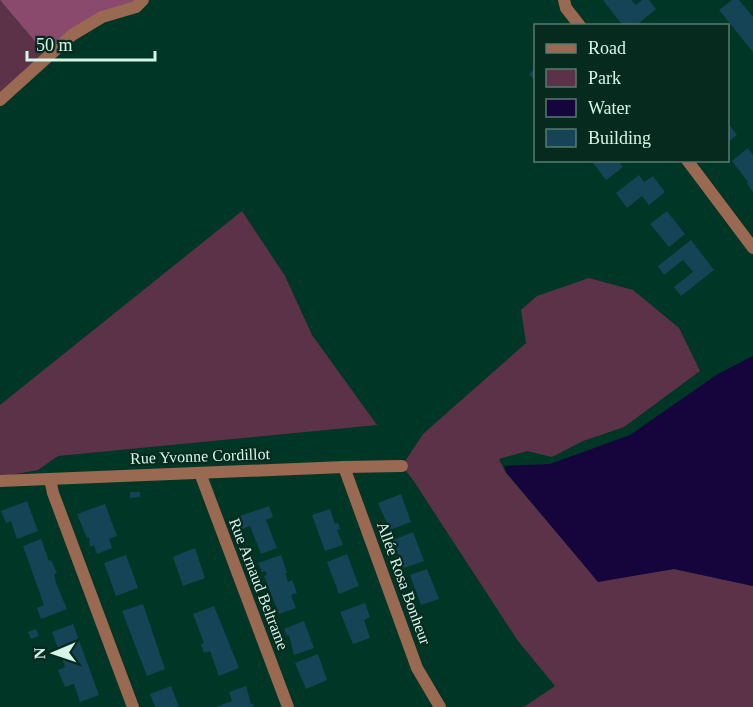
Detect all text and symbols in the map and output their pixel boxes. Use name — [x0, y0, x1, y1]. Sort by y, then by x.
scale bar — [27, 24, 154, 62]
legend — [534, 24, 729, 162]
text: 50 m — [36, 35, 73, 55]
text: Road — [588, 38, 626, 58]
text: Park — [588, 68, 621, 88]
text: Water — [588, 98, 631, 118]
text: Building — [588, 128, 651, 148]
street label: Rue Yvonne Cordillot — [130, 445, 271, 467]
street label: Rue Arnaud Beltrame — [226, 516, 292, 652]
street label: Allée Rosa Bonheur — [374, 519, 434, 648]
north arrow — [24, 623, 84, 683]
text: N — [31, 647, 48, 660]

